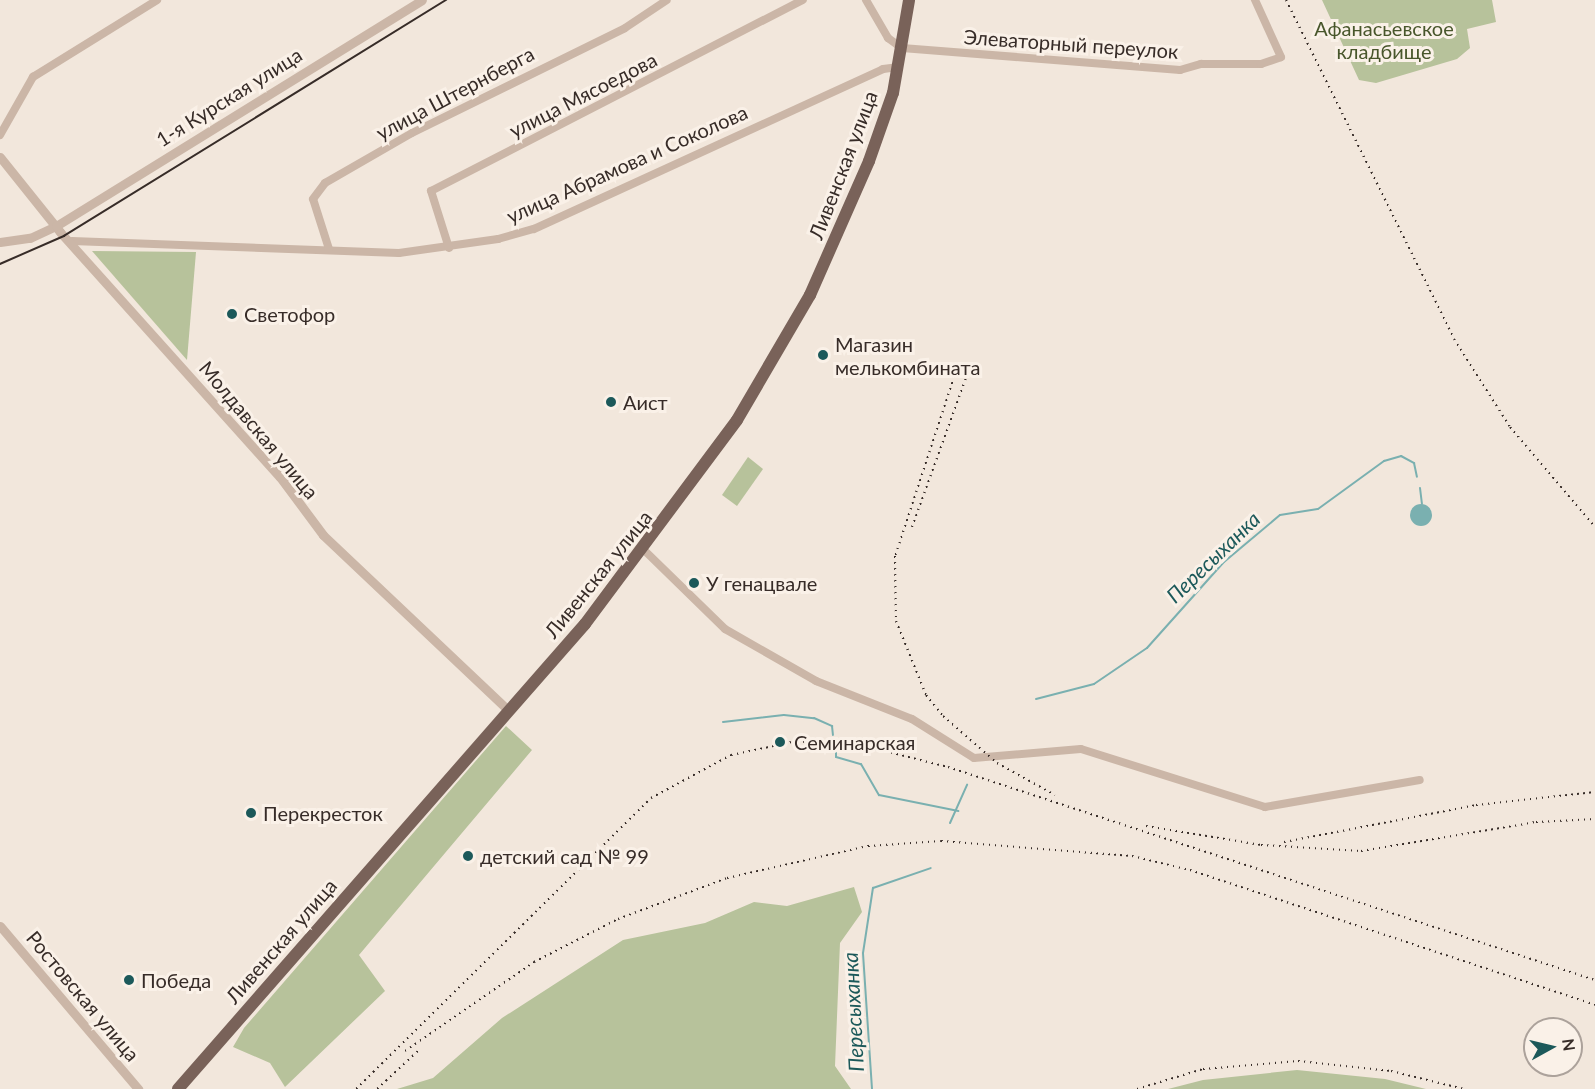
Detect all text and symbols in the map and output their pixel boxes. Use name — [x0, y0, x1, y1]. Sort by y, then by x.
park label: Афанасьевское кладбище — [1314, 16, 1454, 63]
street label: Элеваторный переулок — [963, 25, 1179, 63]
street label: улица Штернберга — [372, 41, 538, 145]
street label: 1-я Курская улица — [152, 42, 306, 152]
street label: улица Мясоедова — [505, 47, 661, 143]
street label: Ливенская улица — [804, 87, 882, 243]
street label: улица Абрамова и Соколова — [503, 100, 751, 228]
place label: Светофор — [244, 302, 335, 326]
marker: Светофор — [225, 307, 239, 321]
place label: Магазин мелькомбината — [835, 332, 980, 379]
marker: Магазин мелькомбината — [816, 348, 830, 362]
street label: Молдавская улица — [194, 356, 324, 504]
place label: Аист — [623, 390, 668, 414]
marker: Аист — [604, 395, 618, 409]
street label: Ливенская улица — [539, 505, 657, 643]
water label: Пересыханка — [1161, 506, 1265, 608]
place label: У генацвале — [706, 571, 817, 595]
marker: У генацвале — [687, 576, 701, 590]
place label: Семинарская — [794, 730, 915, 754]
marker: Семинарская — [771, 733, 789, 751]
place label: Перекресток — [263, 801, 383, 825]
marker: Перекресток — [244, 806, 258, 820]
place label: детский сад № 99 — [480, 844, 649, 868]
marker: детский сад № 99 — [461, 849, 475, 863]
street label: Ливенская улица — [220, 874, 342, 1008]
street label: Ростовская улица — [21, 926, 145, 1066]
water label: Пересыханка — [837, 951, 869, 1073]
place label: Победа — [141, 968, 211, 992]
marker: Победа — [122, 973, 136, 987]
north arrow — [1523, 1017, 1583, 1077]
text: N — [1559, 1037, 1580, 1052]

